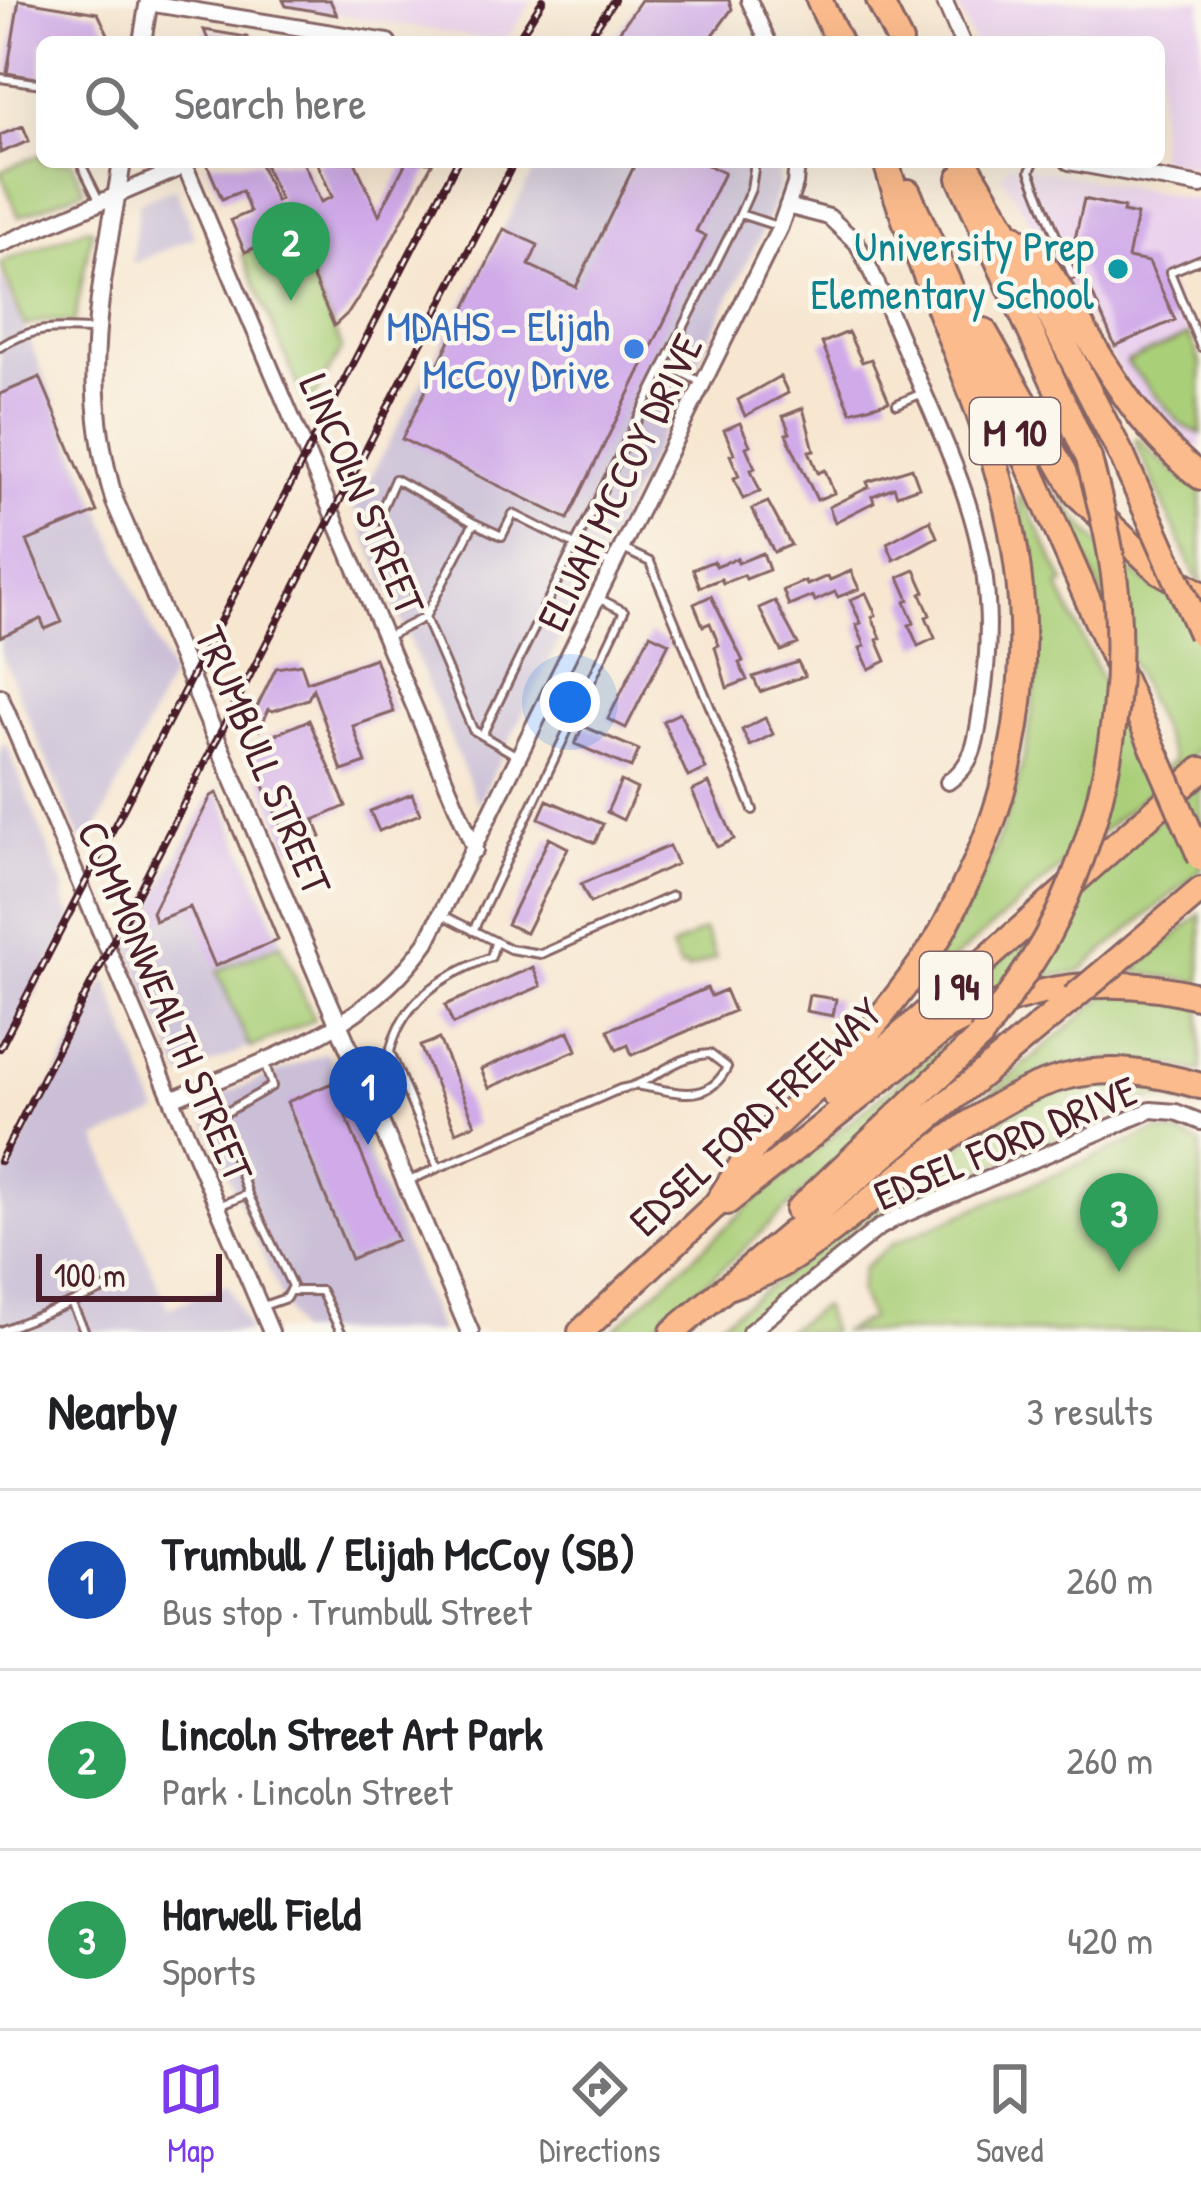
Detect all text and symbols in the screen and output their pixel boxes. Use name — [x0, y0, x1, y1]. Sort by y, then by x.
search box — [36, 36, 1165, 168]
icon: search — [78, 69, 144, 135]
text: Search here — [174, 72, 366, 133]
pin: 2 — [252, 202, 330, 301]
place label: University Prep Elementary School — [811, 217, 1095, 322]
marker: University Prep Elementary School — [1105, 256, 1131, 282]
place label: MDAHS - Elijah McCoy Drive — [386, 297, 610, 402]
street label: ELIJAH MCCOY DRIVE — [523, 324, 715, 640]
marker: MDAHS - Elijah McCoy Drive — [621, 336, 647, 362]
street label: LINCOLN STREET — [287, 365, 440, 624]
road number: M 10 — [970, 398, 1060, 464]
street label: TRUMBULL STREET — [182, 617, 347, 904]
your location — [540, 672, 600, 732]
street label: COMMONWEALTH STREET — [64, 812, 268, 1191]
road number: I 94 — [920, 952, 992, 1018]
street label: EDSEL FORD FREEWAY — [616, 984, 894, 1248]
pin: 1 — [329, 1046, 407, 1145]
street label: EDSEL FORD DRIVE — [865, 1061, 1145, 1223]
pin: 3 — [1080, 1173, 1158, 1272]
scale bar — [36, 1248, 222, 1301]
text: 100 m — [54, 1253, 126, 1297]
text: Nearby — [48, 1376, 178, 1445]
text: 3 results — [1027, 1384, 1153, 1437]
text: Trumbull / Elijah McCoy (SB) — [162, 1523, 635, 1584]
text: 1 — [80, 1553, 94, 1606]
text: 260 m — [1066, 1553, 1153, 1606]
text: Bus stop · Trumbull Street — [162, 1584, 532, 1637]
text: Lincoln Street Art Park — [162, 1703, 543, 1764]
text: 2 — [78, 1733, 96, 1786]
text: 260 m — [1066, 1733, 1153, 1786]
text: Park · Lincoln Street — [162, 1764, 452, 1817]
text: Harwell Field — [162, 1883, 361, 1944]
text: 3 — [78, 1913, 96, 1966]
text: 420 m — [1067, 1913, 1153, 1966]
text: Sports — [162, 1944, 256, 1997]
tab: Map — [158, 2056, 224, 2172]
tab: Directions — [539, 2056, 661, 2172]
tab: Saved — [976, 2056, 1043, 2172]

